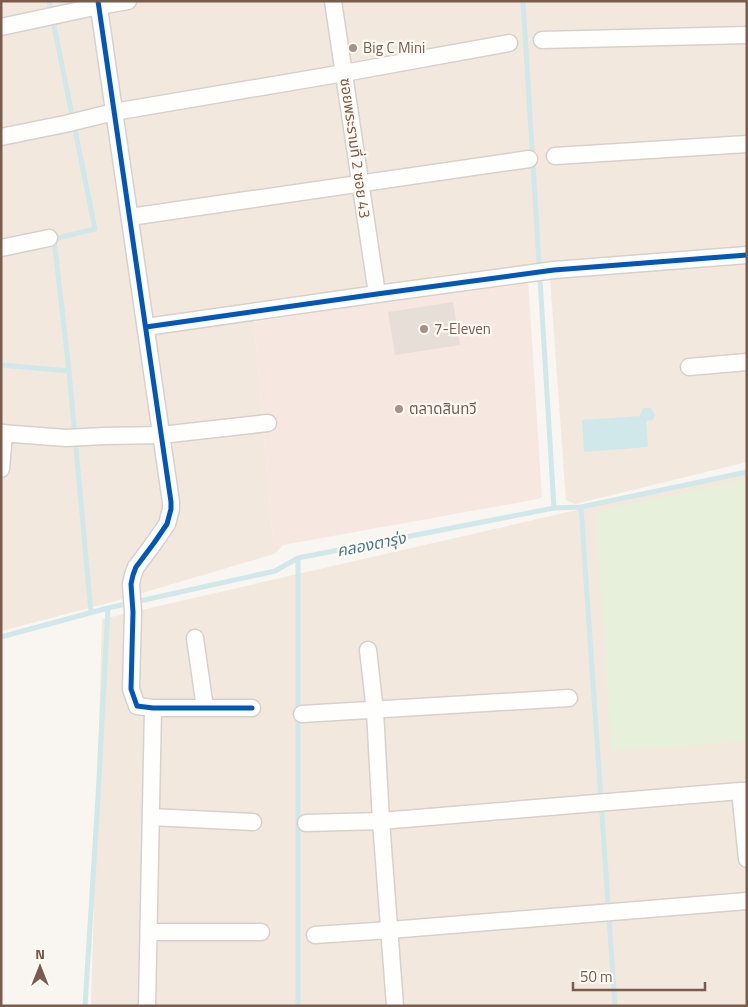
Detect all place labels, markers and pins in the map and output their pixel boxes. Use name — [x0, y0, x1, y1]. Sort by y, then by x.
place label: Big C Mini — [363, 36, 425, 59]
marker: Big C Mini — [347, 42, 359, 54]
place label: 7-Eleven — [434, 317, 491, 340]
marker: 7-Eleven — [418, 323, 430, 335]
place label: ตลาดสินทวี — [409, 397, 477, 420]
marker: ตลาดสินทวี — [393, 403, 405, 415]

